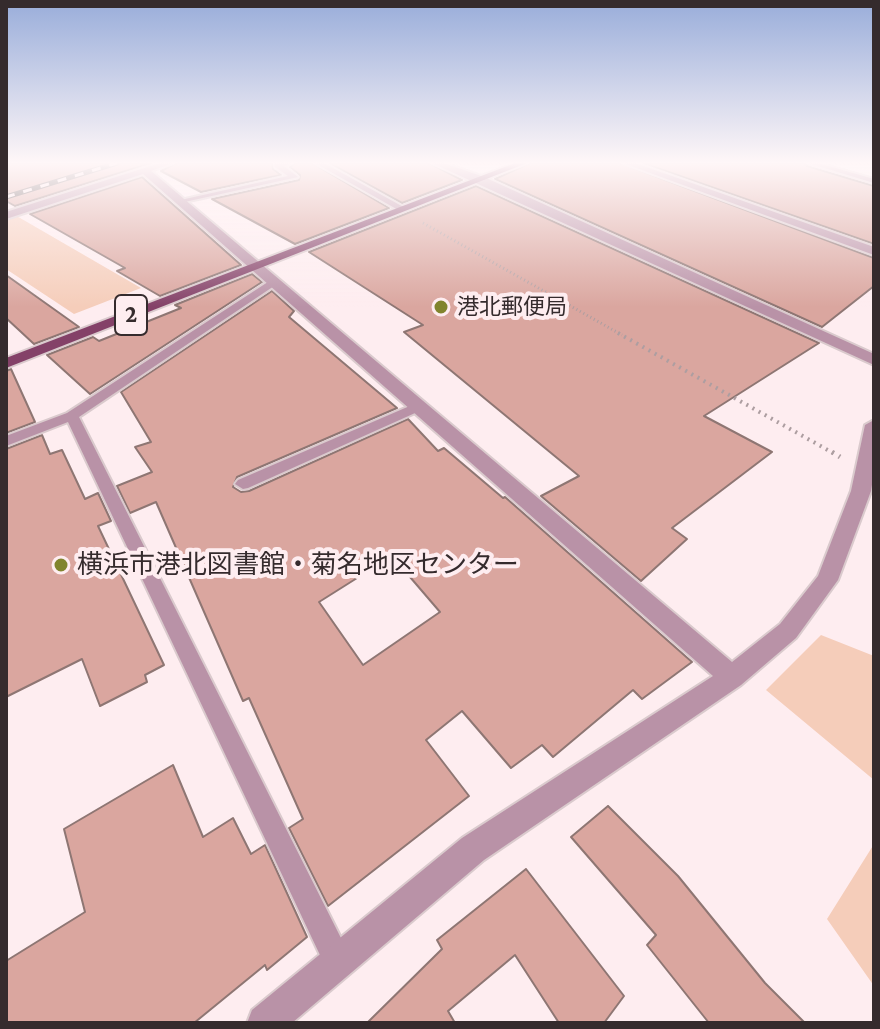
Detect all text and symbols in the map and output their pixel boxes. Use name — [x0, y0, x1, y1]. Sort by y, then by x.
place label: 港北郵便局 — [457, 294, 567, 320]
road number: 2 — [115, 295, 147, 335]
marker: 港北郵便局 — [432, 298, 450, 316]
place label: 横浜市港北図書館・菊名地区センター — [77, 549, 519, 581]
marker: 横浜市港北図書館・菊名地区センター — [52, 556, 70, 574]

